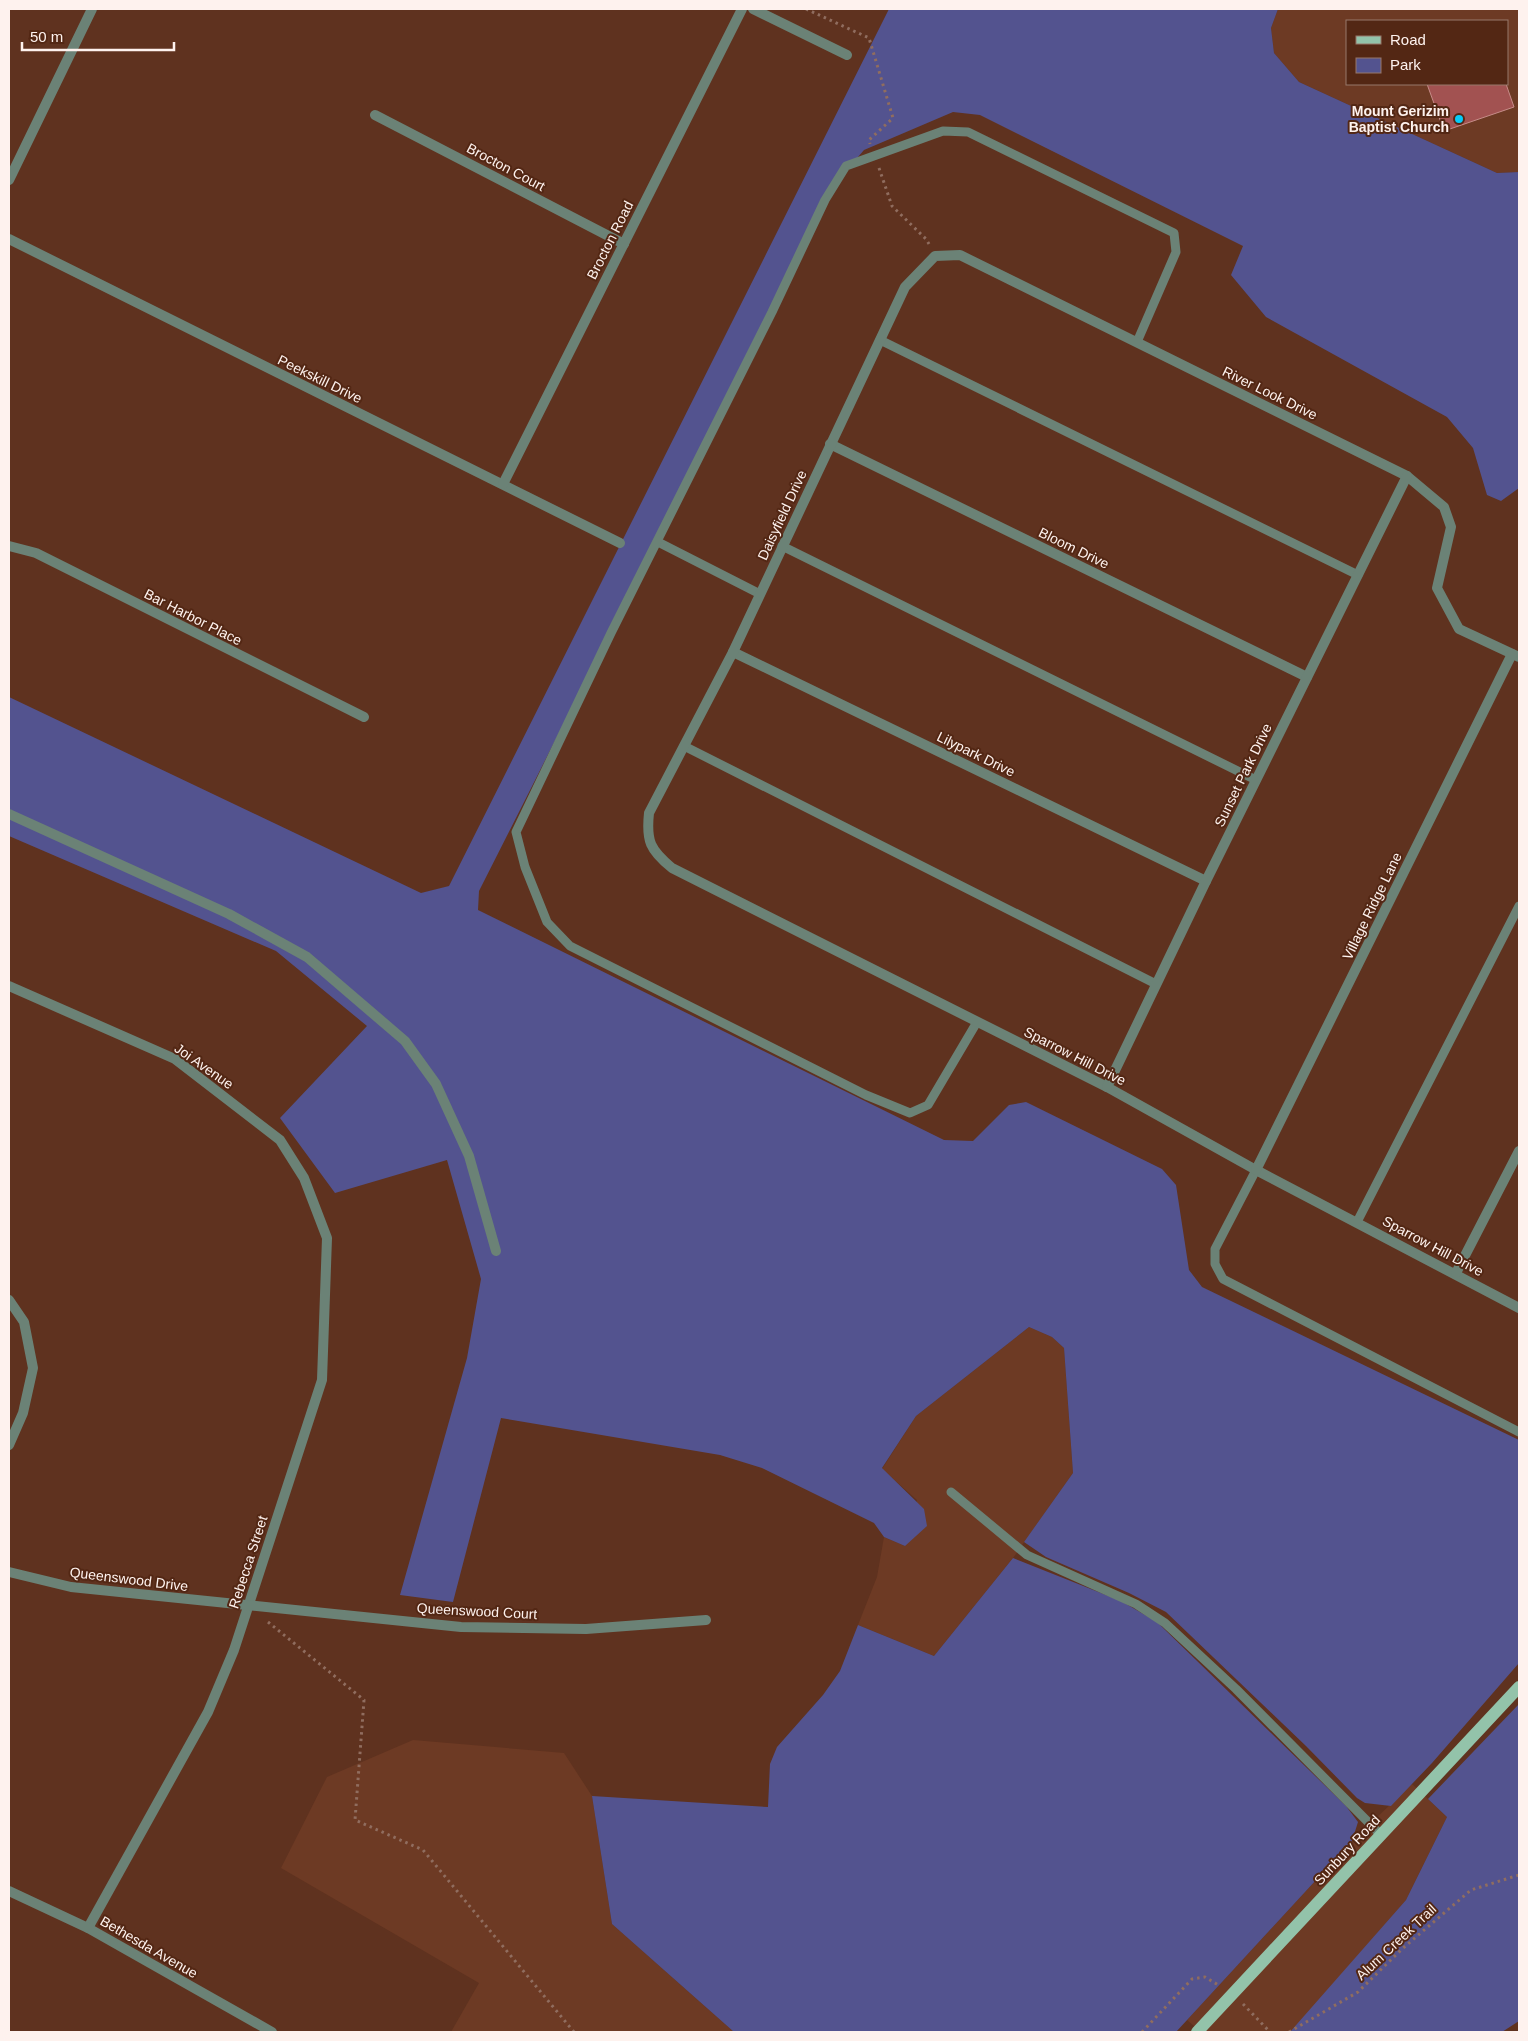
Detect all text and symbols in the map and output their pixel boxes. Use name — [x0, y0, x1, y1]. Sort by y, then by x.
scale bar — [22, 20, 175, 52]
legend — [1346, 20, 1508, 85]
text: 50 m — [30, 28, 63, 45]
text: Road — [1390, 31, 1426, 48]
text: Park — [1390, 56, 1421, 73]
place label: Mount Gerizim Baptist Church — [1349, 103, 1449, 135]
marker: Mount Gerizim Baptist Church — [1453, 113, 1465, 125]
street label: Brocton Court — [464, 140, 548, 194]
street label: Brocton Road — [583, 198, 637, 282]
street label: Peekskill Drive — [275, 352, 365, 406]
street label: River Look Drive — [1220, 363, 1320, 423]
street label: Daisyfield Drive — [754, 467, 810, 562]
street label: Bloom Drive — [1036, 524, 1112, 572]
street label: Bar Harbor Place — [142, 585, 245, 649]
street label: Sunset Park Drive — [1211, 721, 1275, 829]
street label: Lilypark Drive — [934, 728, 1018, 780]
street label: Village Ridge Lane — [1339, 850, 1405, 962]
street label: Sparrow Hill Drive — [1021, 1023, 1129, 1089]
street label: Joi Avenue — [171, 1040, 237, 1092]
street label: Sparrow Hill Drive — [1380, 1213, 1486, 1279]
street label: Rebecca Street — [225, 1514, 271, 1610]
street label: Queenswood Drive — [69, 1564, 189, 1594]
street label: Queenswood Court — [416, 1600, 538, 1622]
street label: Sunbury Road — [1311, 1812, 1383, 1888]
street label: Alum Creek Trail — [1353, 1901, 1439, 1983]
street label: Bethesda Avenue — [98, 1913, 201, 1981]

